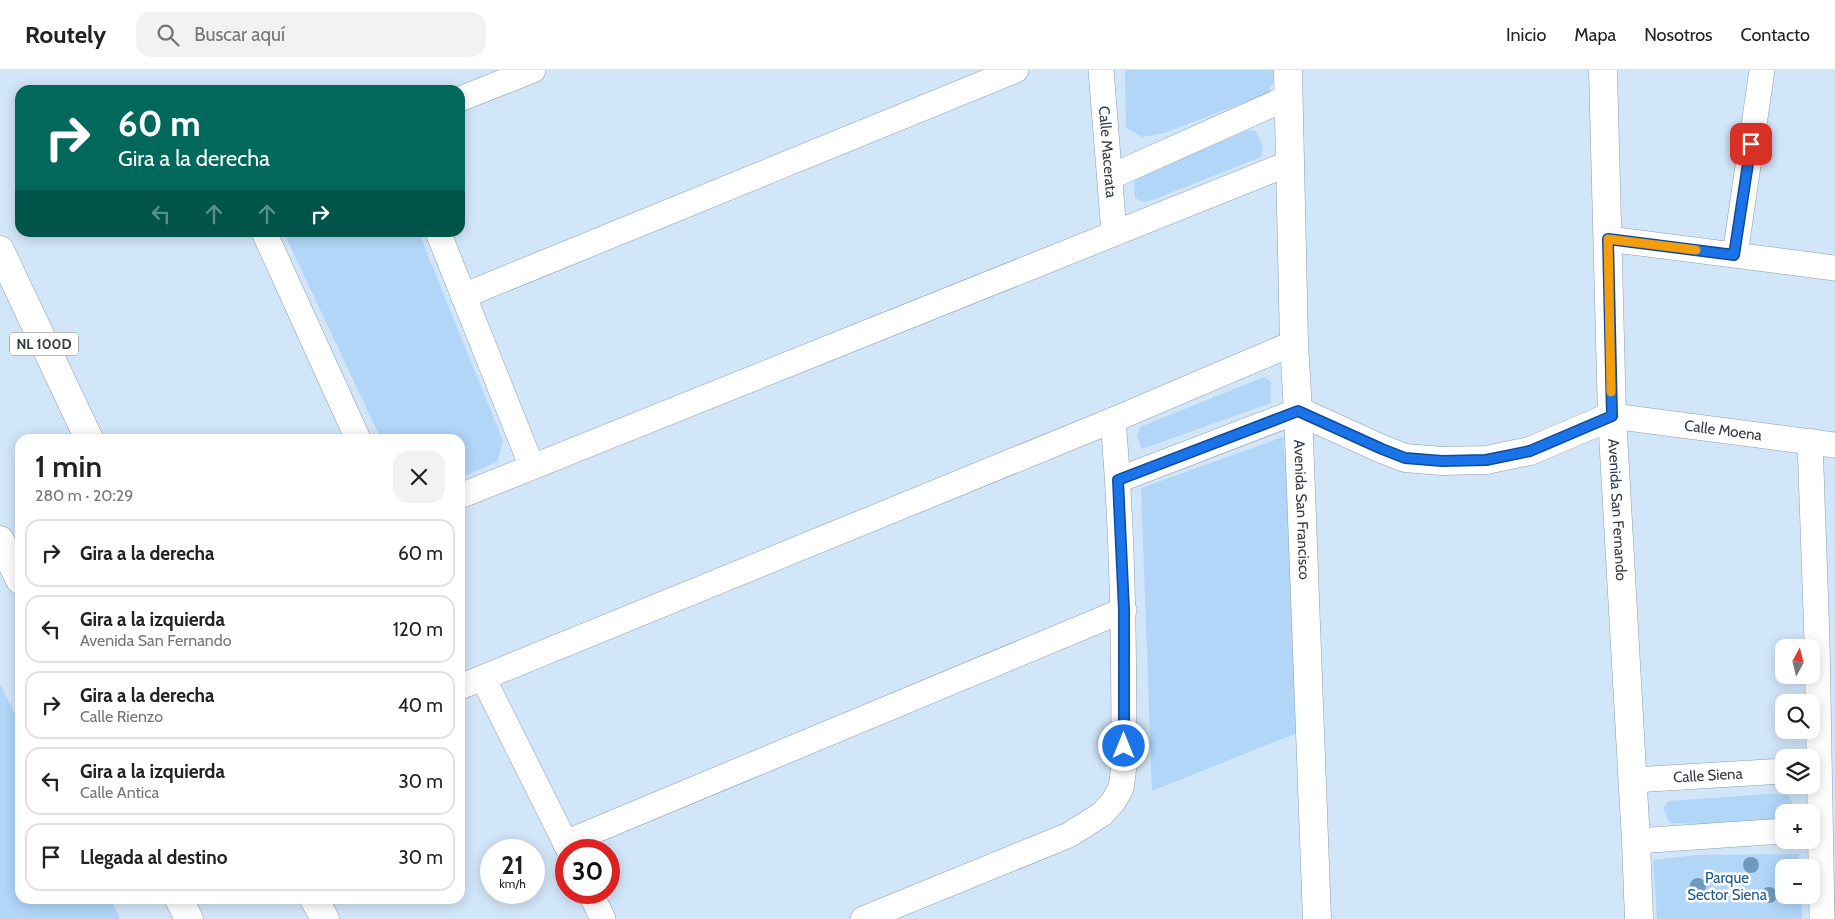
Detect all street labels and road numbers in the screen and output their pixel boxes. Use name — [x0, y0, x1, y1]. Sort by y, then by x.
street label: Calle Macerata — [1095, 105, 1120, 199]
road number: NL 100D — [10, 332, 78, 356]
street label: Calle Moena — [1683, 416, 1764, 445]
street label: Avenida San Fernando — [1604, 438, 1630, 581]
street label: Avenida San Francisco — [1290, 439, 1313, 580]
street label: Calle Siena — [1673, 764, 1744, 787]

